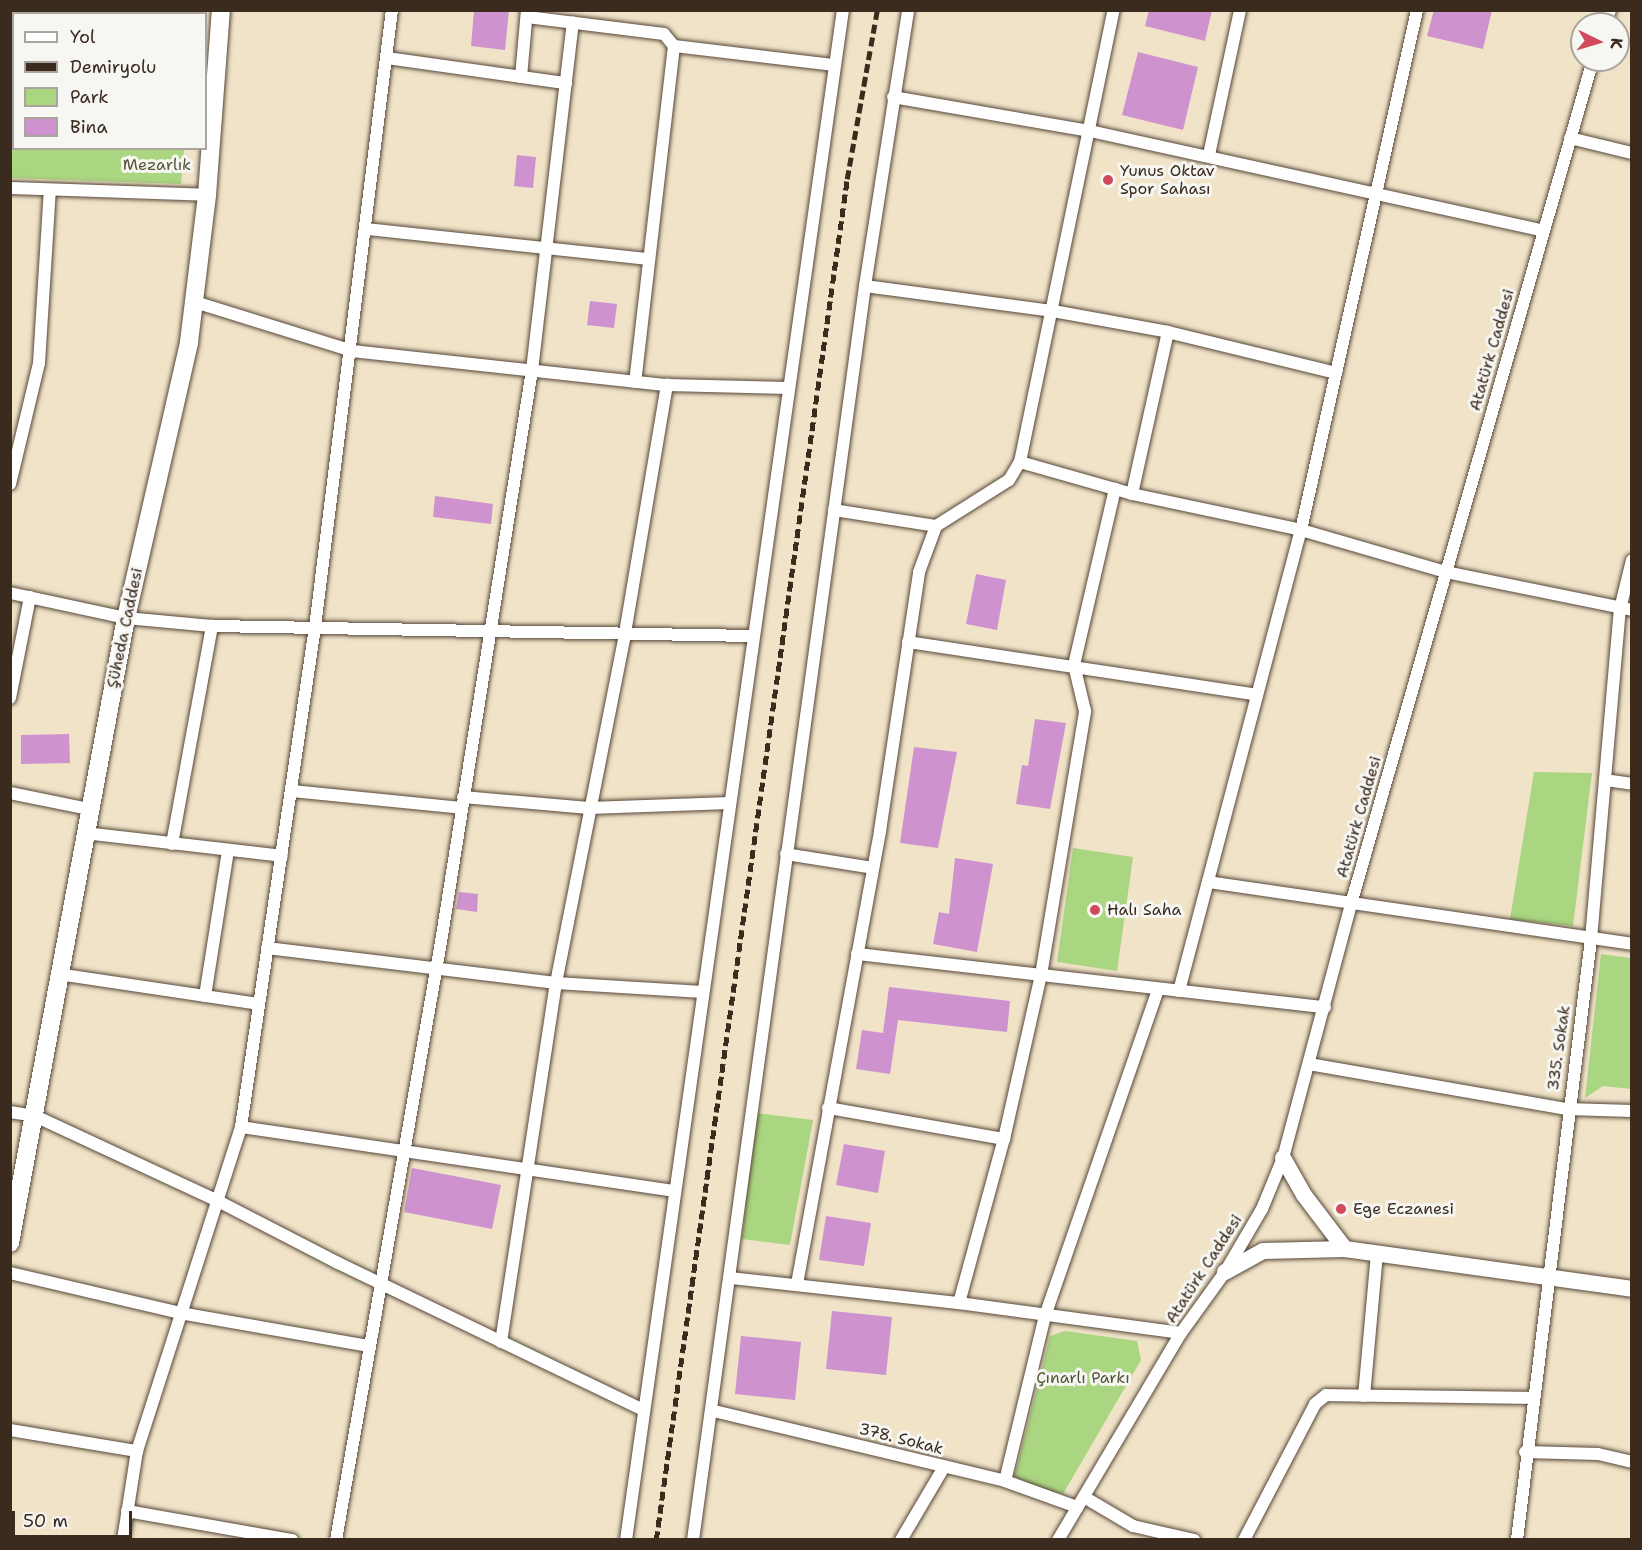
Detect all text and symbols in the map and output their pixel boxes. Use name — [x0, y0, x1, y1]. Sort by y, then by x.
legend — [12, 12, 207, 150]
north arrow — [1570, 12, 1630, 72]
text: Yol — [70, 25, 95, 49]
text: K — [1606, 37, 1627, 50]
text: Demiryolu — [70, 55, 156, 79]
text: Park — [70, 85, 109, 109]
text: Bina — [70, 115, 108, 139]
park label: Mezarlık — [123, 155, 191, 175]
place label: Yunus Oktav Spor Sahası — [1120, 161, 1215, 199]
marker: Yunus Oktav Spor Sahası — [1101, 173, 1115, 187]
street label: Atatürk Caddesi — [1465, 287, 1519, 413]
street label: Şüheda Caddesi — [103, 566, 147, 690]
street label: Atatürk Caddesi — [1332, 754, 1386, 880]
place label: Halı Saha — [1107, 900, 1181, 920]
marker: Halı Saha — [1088, 903, 1102, 917]
street label: 335. Sokak — [1544, 1004, 1574, 1092]
place label: Ege Eczanesi — [1353, 1199, 1454, 1219]
marker: Ege Eczanesi — [1334, 1202, 1348, 1216]
street label: Atatürk Caddesi — [1162, 1211, 1246, 1327]
park label: Çınarlı Parkı — [1036, 1368, 1130, 1388]
street label: 378. Sokak — [857, 1419, 945, 1459]
scale bar — [15, 1499, 135, 1537]
text: 50 m — [23, 1509, 68, 1533]

